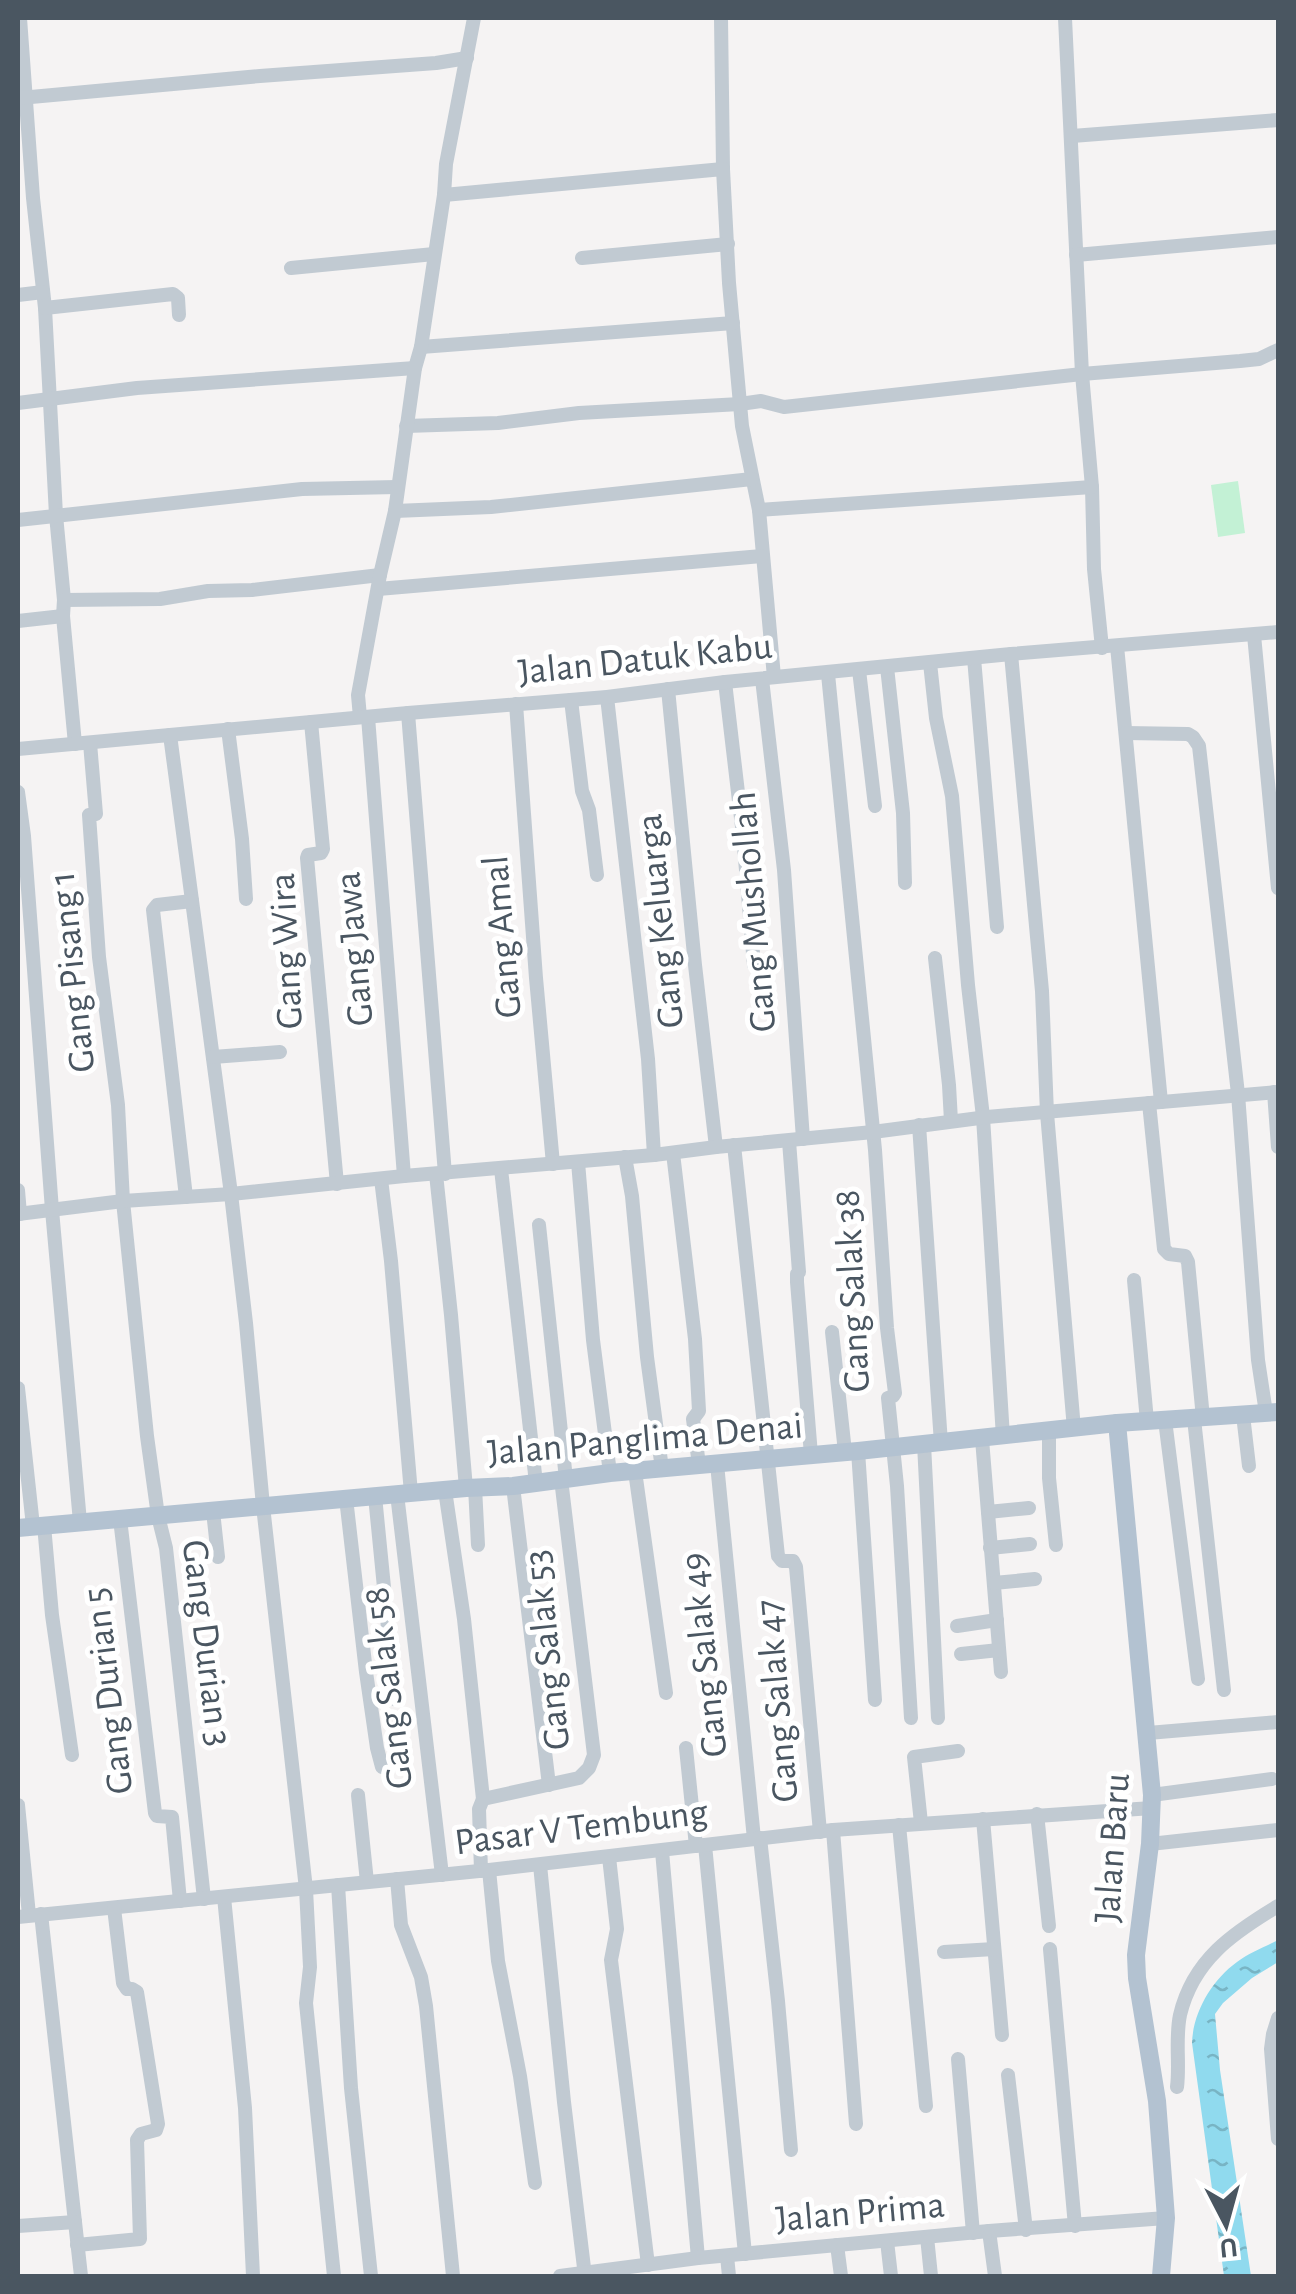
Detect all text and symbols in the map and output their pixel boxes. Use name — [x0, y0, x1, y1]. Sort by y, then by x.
street label: Jalan Datuk Kabu — [516, 628, 774, 692]
street label: Gang Mushollah — [725, 790, 783, 1034]
street label: Gang Keluarga — [631, 812, 691, 1030]
street label: Gang Amal — [477, 854, 529, 1020]
street label: Gang Pisang 1 — [44, 870, 102, 1074]
street label: Gang Jawa — [329, 870, 381, 1027]
street label: Gang Wira — [264, 872, 310, 1030]
street label: Gang Salak 38 — [829, 1189, 877, 1393]
street label: Jalan Panglima Denai — [486, 1407, 804, 1473]
street label: Gang Durian 3 — [174, 1538, 238, 1749]
street label: Gang Salak 53 — [519, 1548, 577, 1752]
street label: Gang Salak 49 — [675, 1551, 735, 1759]
street label: Gang Durian 5 — [77, 1585, 141, 1796]
street label: Gang Salak 58 — [358, 1585, 420, 1791]
street label: Gang Salak 47 — [750, 1598, 806, 1804]
street label: Jalan Baru — [1089, 1772, 1137, 1924]
street label: Pasar V Tembung — [453, 1794, 710, 1862]
north arrow — [1176, 2174, 1276, 2274]
street label: Jalan Prima — [774, 2187, 946, 2239]
text: U — [1218, 2232, 1239, 2262]

